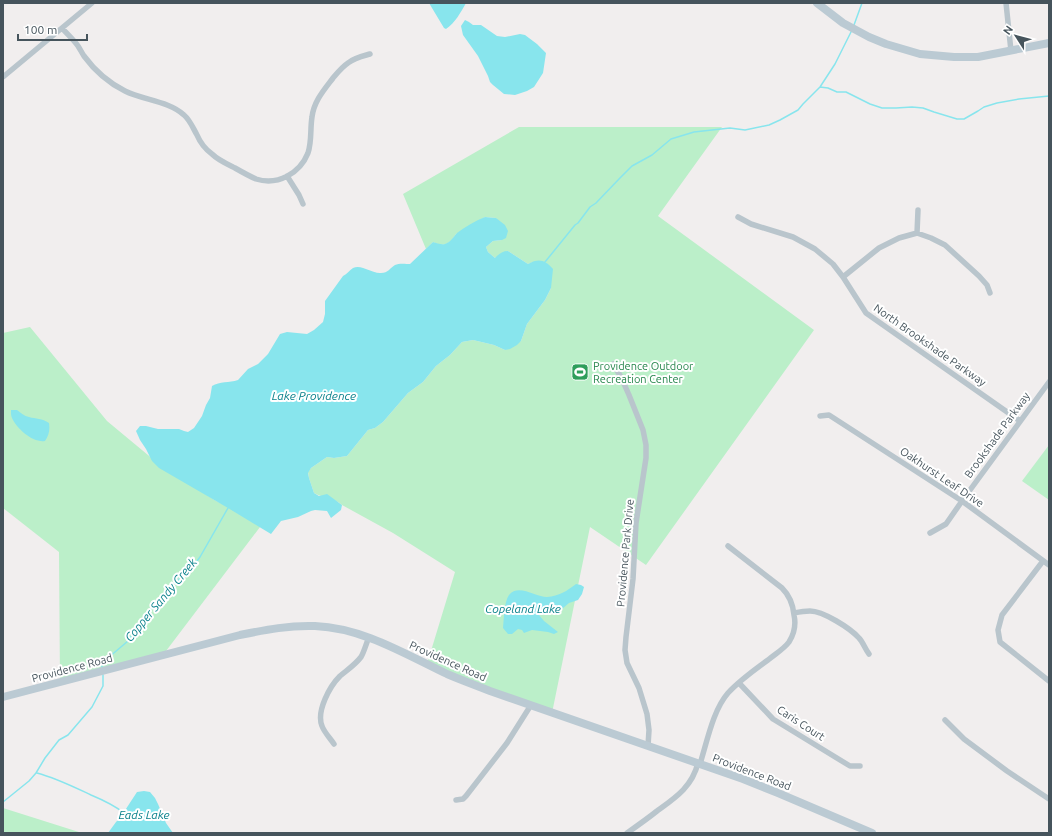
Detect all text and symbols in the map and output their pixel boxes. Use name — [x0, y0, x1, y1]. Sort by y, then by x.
scale bar — [18, 16, 87, 42]
north arrow — [996, 16, 1036, 56]
text: 100 m — [24, 23, 57, 36]
text: N — [1001, 23, 1015, 37]
street label: North Brookshade Parkway — [872, 302, 989, 389]
place label: Providence Outdoor Recreation Center — [593, 360, 694, 385]
sports icon: Providence Outdoor Recreation Center — [570, 362, 590, 382]
water label: Lake Providence — [272, 389, 356, 402]
street label: Brookshade Parkway — [962, 389, 1032, 480]
street label: Oakhurst Leaf Drive — [898, 445, 986, 509]
street label: Providence Park Drive — [614, 499, 636, 607]
water label: Copper Sandy Creek — [122, 555, 200, 644]
water label: Copeland Lake — [485, 602, 561, 615]
street label: Providence Road — [408, 639, 488, 683]
street label: Providence Road — [30, 651, 114, 685]
street label: Caris Court — [775, 703, 828, 743]
street label: Providence Road — [711, 752, 793, 792]
water label: Eads Lake — [118, 808, 170, 821]

